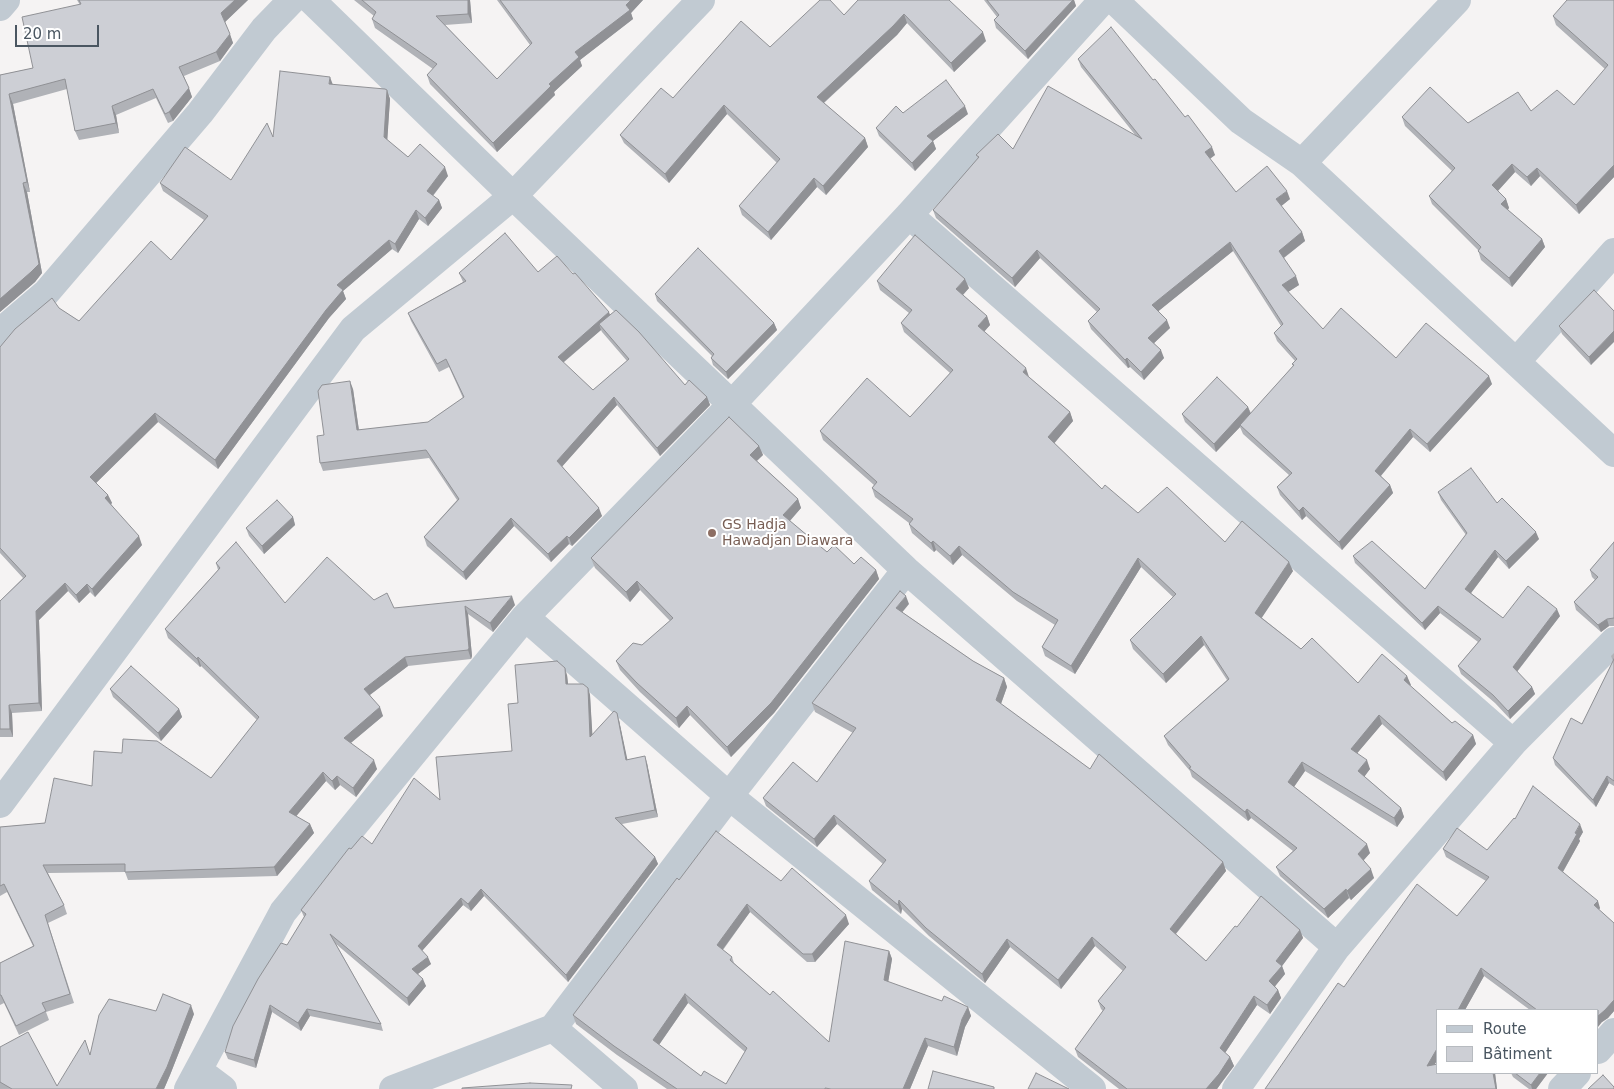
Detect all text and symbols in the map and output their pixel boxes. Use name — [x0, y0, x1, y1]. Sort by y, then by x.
scale bar — [18, 15, 101, 47]
text: 20 m — [23, 25, 61, 43]
place label: GS Hadja Hawadjan Diawara — [722, 517, 853, 550]
marker: GS Hadja Hawadjan Diawara — [706, 527, 718, 539]
legend — [1436, 1009, 1599, 1074]
text: Route — [1483, 1020, 1527, 1038]
text: Bâtiment — [1483, 1045, 1552, 1063]

